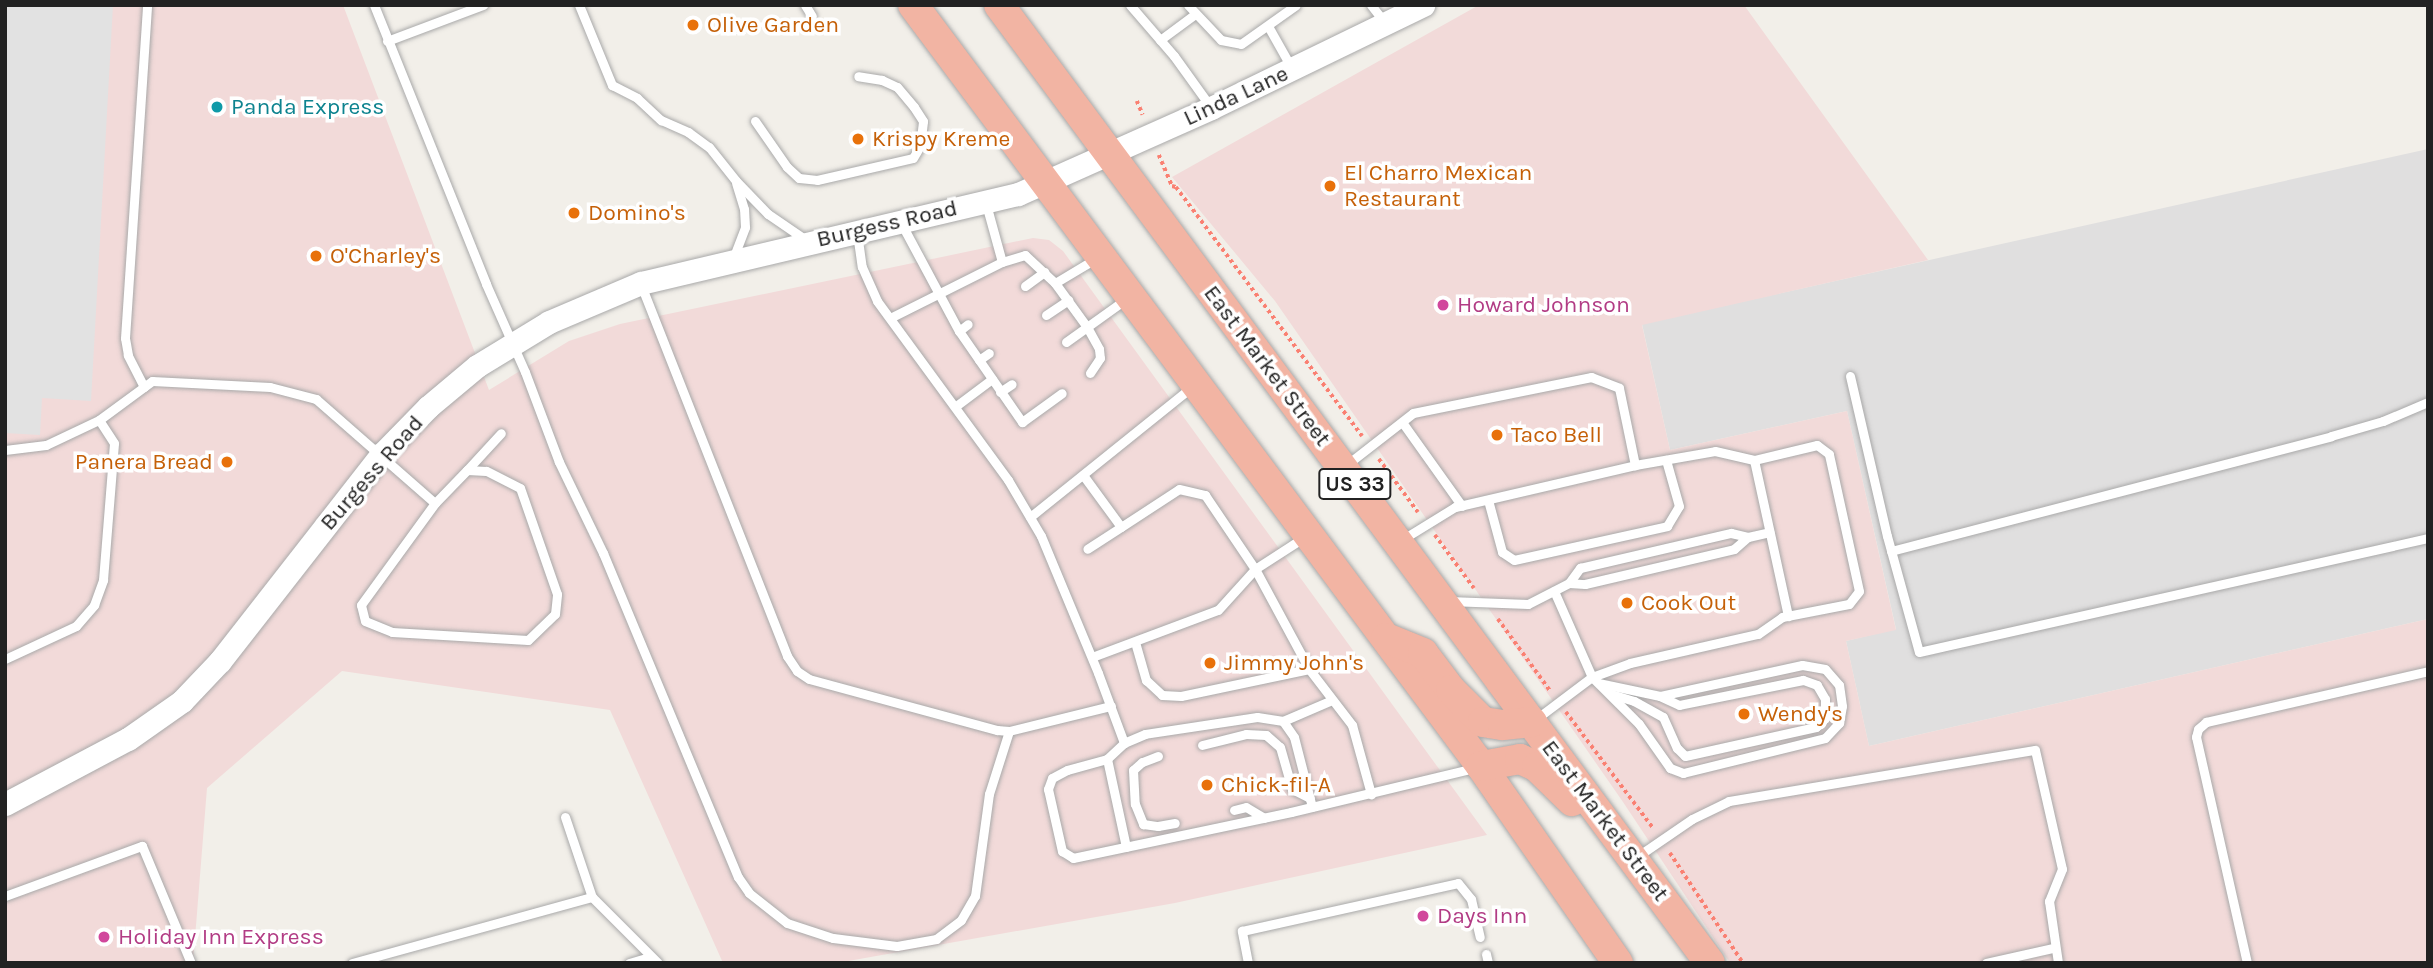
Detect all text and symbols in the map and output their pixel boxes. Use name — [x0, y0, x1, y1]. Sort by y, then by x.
place label: Olive Garden — [707, 11, 839, 39]
marker: Olive Garden — [685, 17, 701, 33]
street label: Linda Lane — [1179, 60, 1293, 132]
place label: Panda Express — [231, 93, 384, 121]
marker: Panda Express — [209, 99, 225, 115]
place label: Krispy Kreme — [872, 125, 1010, 153]
marker: Krispy Kreme — [850, 131, 866, 147]
place label: El Charro Mexican Restaurant — [1344, 159, 1532, 213]
marker: El Charro Mexican Restaurant — [1322, 178, 1338, 194]
street label: Burgess Road — [814, 194, 960, 254]
place label: Domino's — [588, 199, 686, 227]
marker: Domino's — [566, 205, 582, 221]
place label: O'Charley's — [330, 242, 441, 270]
marker: O'Charley's — [308, 248, 324, 264]
street label: East Market Street — [1198, 280, 1336, 452]
place label: Howard Johnson — [1457, 291, 1630, 319]
marker: Howard Johnson — [1435, 297, 1451, 313]
street label: Burgess Road — [314, 410, 430, 536]
place label: Taco Bell — [1511, 421, 1602, 449]
marker: Taco Bell — [1489, 427, 1505, 443]
place label: Panera Bread — [75, 448, 213, 476]
marker: Panera Bread — [219, 454, 235, 470]
road number: US 33 — [1318, 466, 1392, 502]
place label: Cook Out — [1641, 589, 1736, 617]
marker: Cook Out — [1619, 595, 1635, 611]
place label: Jimmy John's — [1224, 649, 1364, 677]
marker: Jimmy John's — [1202, 655, 1218, 671]
place label: Wendy's — [1758, 700, 1843, 728]
marker: Wendy's — [1736, 706, 1752, 722]
street label: East Market Street — [1536, 735, 1674, 907]
place label: Chick-fil-A — [1221, 771, 1331, 799]
marker: Chick-fil-A — [1199, 777, 1215, 793]
place label: Days Inn — [1437, 902, 1527, 930]
marker: Days Inn — [1415, 908, 1431, 924]
place label: Holiday Inn Express — [118, 923, 324, 951]
marker: Holiday Inn Express — [96, 929, 112, 945]

